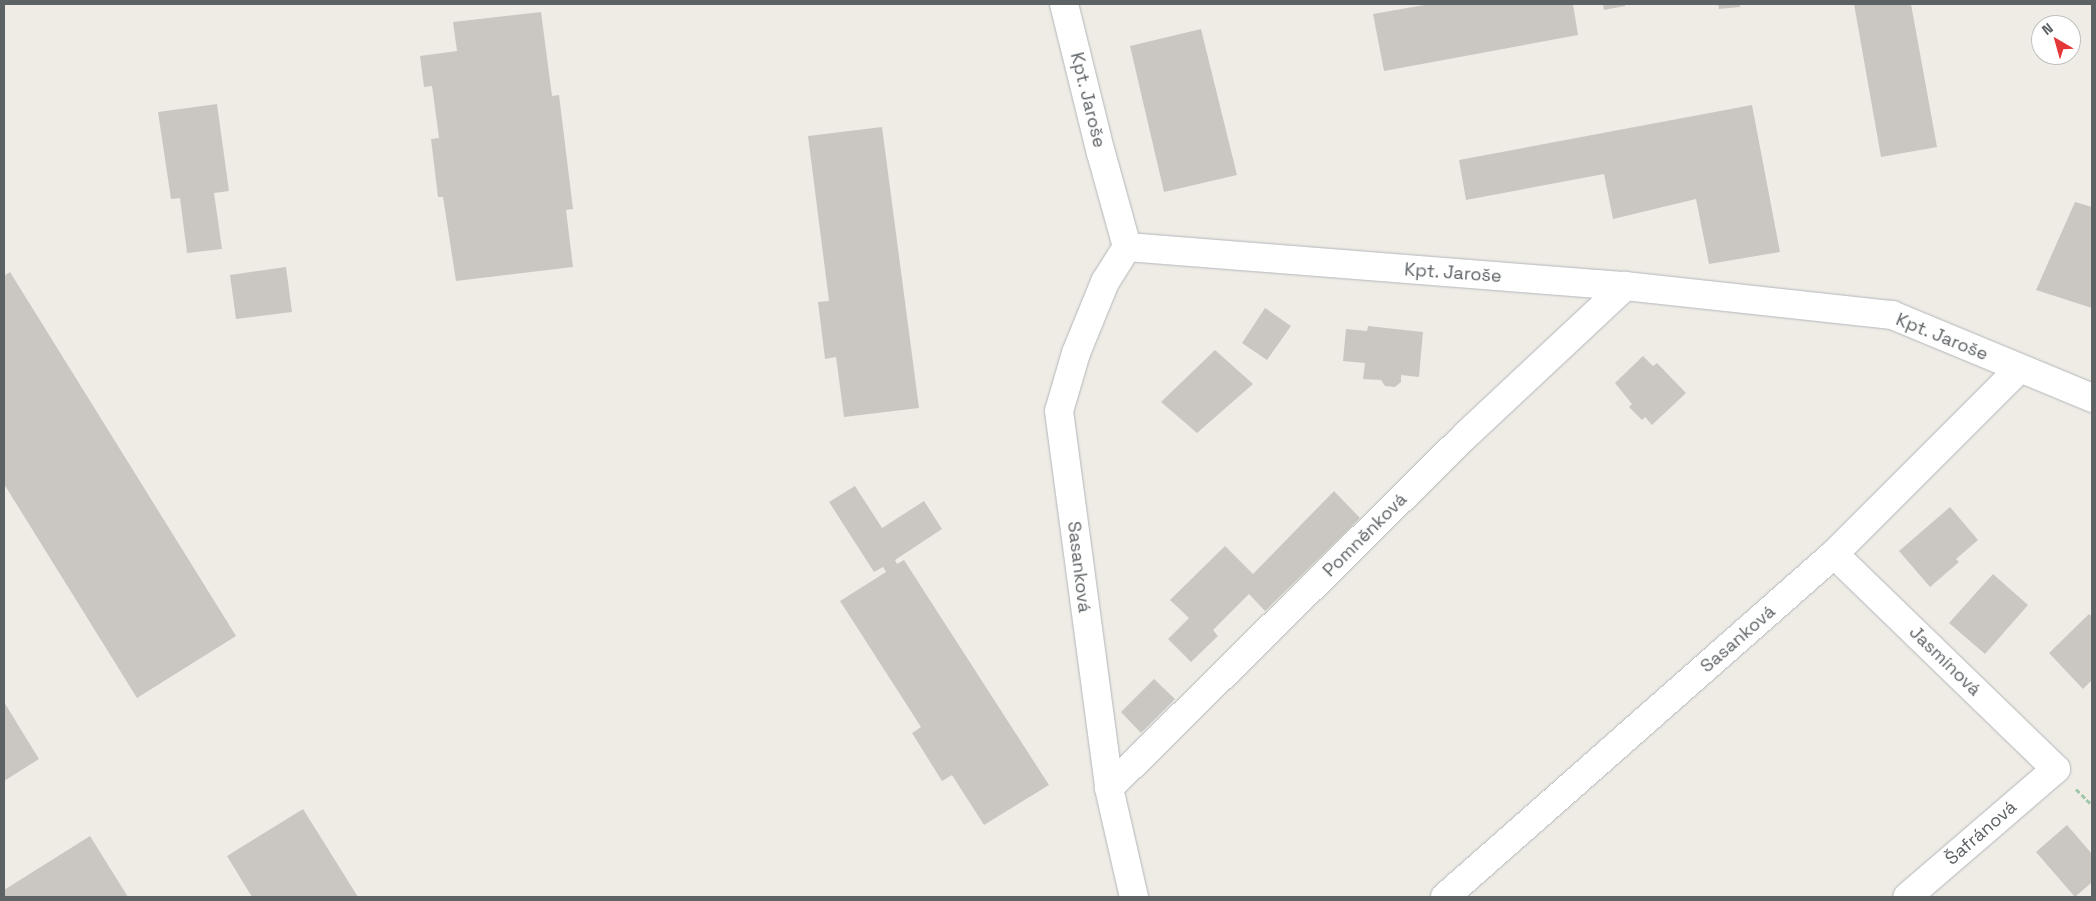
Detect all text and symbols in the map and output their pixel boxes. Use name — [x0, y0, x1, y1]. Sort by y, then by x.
north arrow — [2031, 15, 2081, 65]
text: N — [2038, 19, 2057, 39]
street label: Kpt. Jaroše — [1066, 50, 1110, 150]
street label: Kpt. Jaroše — [1403, 259, 1503, 287]
street label: Kpt. Jaroše — [1893, 309, 1991, 365]
street label: Pomněnková — [1319, 489, 1411, 581]
street label: Sasanková — [1063, 520, 1095, 614]
street label: Sasanková — [1696, 601, 1780, 677]
street label: Jasmínová — [1905, 621, 1985, 701]
street label: Šafránová — [1941, 796, 2021, 870]

